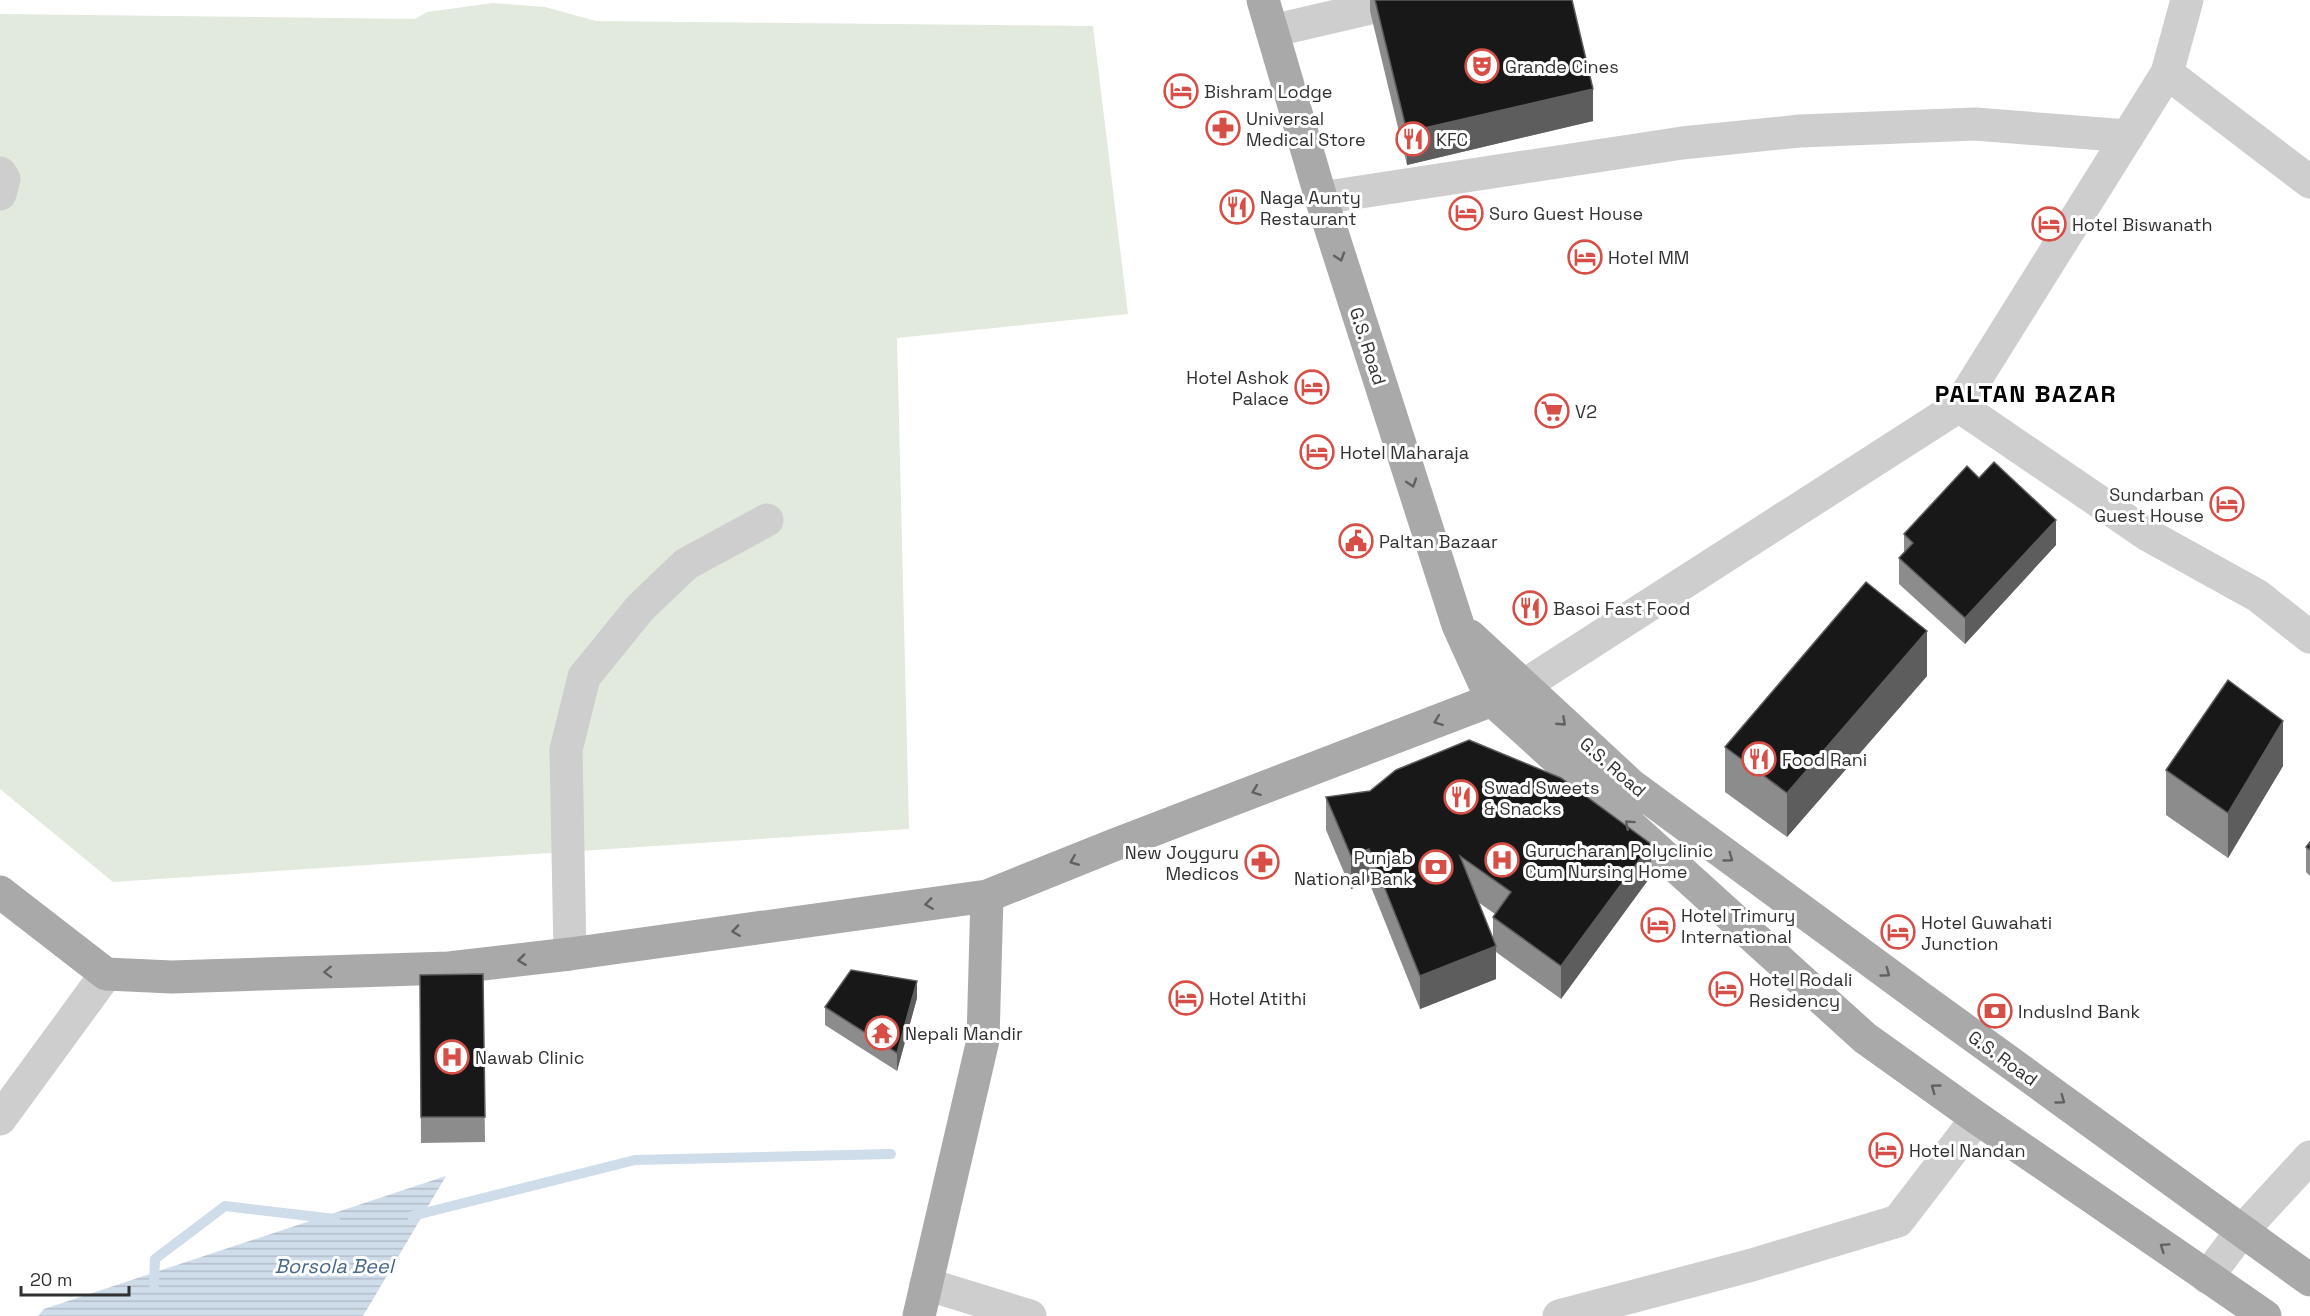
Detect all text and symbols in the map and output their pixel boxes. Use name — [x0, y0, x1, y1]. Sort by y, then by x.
theatre icon: Grande Cines — [1464, 48, 1500, 84]
place label: Grande Cines — [1505, 55, 1619, 78]
hotel icon: Bishram Lodge — [1163, 73, 1199, 109]
place label: Bishram Lodge — [1204, 80, 1332, 103]
place label: Universal Medical Store — [1246, 107, 1366, 151]
pharmacy icon: Universal Medical Store — [1205, 110, 1241, 146]
restaurant icon: KFC — [1395, 121, 1431, 157]
place label: KFC — [1436, 128, 1468, 151]
place label: Naga Aunty Restaurant — [1260, 186, 1361, 230]
restaurant icon: Naga Aunty Restaurant — [1219, 189, 1255, 225]
hotel icon: Suro Guest House — [1448, 195, 1484, 231]
place label: Suro Guest House — [1489, 202, 1643, 225]
hotel icon: Hotel Biswanath — [2031, 206, 2067, 242]
place label: Hotel Biswanath — [2072, 213, 2213, 236]
hotel icon: Hotel MM — [1567, 239, 1603, 275]
place label: Hotel MM — [1608, 246, 1689, 269]
one-way arrow — [1333, 251, 1345, 262]
street label: G.S. Road — [1345, 304, 1391, 388]
place label: Hotel Ashok Palace — [1186, 366, 1289, 410]
hotel icon: Hotel Ashok Palace — [1294, 369, 1330, 405]
district label: PALTAN BAZAR — [1935, 378, 2117, 409]
supermarket icon: V2 — [1534, 393, 1570, 429]
place label: V2 — [1575, 400, 1597, 423]
hotel icon: Hotel Maharaja — [1299, 434, 1335, 470]
place label: Hotel Maharaja — [1340, 441, 1469, 464]
one-way arrow — [1405, 477, 1417, 488]
place label: Sundarban Guest House — [2094, 483, 2204, 527]
hotel icon: Sundarban Guest House — [2209, 486, 2245, 522]
public building icon: Paltan Bazaar — [1338, 523, 1374, 559]
place label: Paltan Bazaar — [1379, 530, 1498, 553]
restaurant icon: Basoi Fast Food — [1512, 590, 1548, 626]
place label: Basoi Fast Food — [1553, 597, 1690, 620]
one-way arrow — [1433, 714, 1444, 726]
one-way arrow — [1555, 715, 1566, 726]
street label: G.S. Road — [1575, 732, 1651, 802]
restaurant icon: Food Rani — [1741, 741, 1777, 777]
place label: Food Rani — [1782, 748, 1867, 771]
place label: Swad Sweets & Snacks — [1484, 776, 1600, 820]
restaurant icon: Swad Sweets & Snacks — [1443, 779, 1479, 815]
one-way arrow — [1251, 783, 1261, 796]
one-way arrow — [1625, 820, 1636, 831]
place label: Gurucharan Polyclinic Cum Nursing Home — [1525, 839, 1713, 883]
place label: New Joyguru Medicos — [1125, 841, 1239, 885]
hospital icon: Gurucharan Polyclinic Cum Nursing Home — [1484, 842, 1520, 878]
pharmacy icon: New Joyguru Medicos — [1244, 844, 1280, 880]
place label: Punjab National Bank — [1294, 846, 1413, 890]
bank icon: Punjab National Bank — [1418, 849, 1454, 885]
one-way arrow — [1723, 850, 1734, 861]
one-way arrow — [1069, 854, 1080, 866]
one-way arrow — [925, 897, 934, 909]
place label: Hotel Trimury International — [1681, 904, 1795, 948]
hotel icon: Hotel Trimury International — [1640, 907, 1676, 943]
place label: Hotel Guwahati Junction — [1921, 911, 2052, 955]
hotel icon: Hotel Guwahati Junction — [1880, 914, 1916, 950]
one-way arrow — [732, 924, 741, 936]
one-way arrow — [518, 953, 527, 965]
one-way arrow — [323, 966, 332, 979]
one-way arrow — [1880, 966, 1891, 977]
place label: Hotel Rodali Residency — [1749, 968, 1852, 1012]
hotel icon: Hotel Rodali Residency — [1708, 971, 1744, 1007]
hotel icon: Hotel Atithi — [1168, 980, 1204, 1016]
place label: Hotel Atithi — [1209, 987, 1306, 1010]
bank icon: IndusInd Bank — [1977, 993, 2013, 1029]
place label: IndusInd Bank — [2018, 1000, 2140, 1023]
temple icon: Nepali Mandir — [864, 1015, 900, 1051]
place label: Nepali Mandir — [905, 1022, 1023, 1045]
street label: G.S. Road — [1964, 1025, 2042, 1091]
hospital icon: Nawab Clinic — [434, 1039, 470, 1075]
place label: Nawab Clinic — [475, 1046, 585, 1069]
one-way arrow — [1931, 1084, 1942, 1095]
one-way arrow — [2055, 1093, 2066, 1104]
hotel icon: Hotel Nandan — [1868, 1132, 1904, 1168]
place label: Hotel Nandan — [1909, 1139, 2026, 1162]
one-way arrow — [2160, 1243, 2171, 1254]
water label: Borsola Beel — [274, 1253, 396, 1279]
scale bar — [21, 1259, 129, 1297]
text: 20 m — [30, 1268, 73, 1291]

